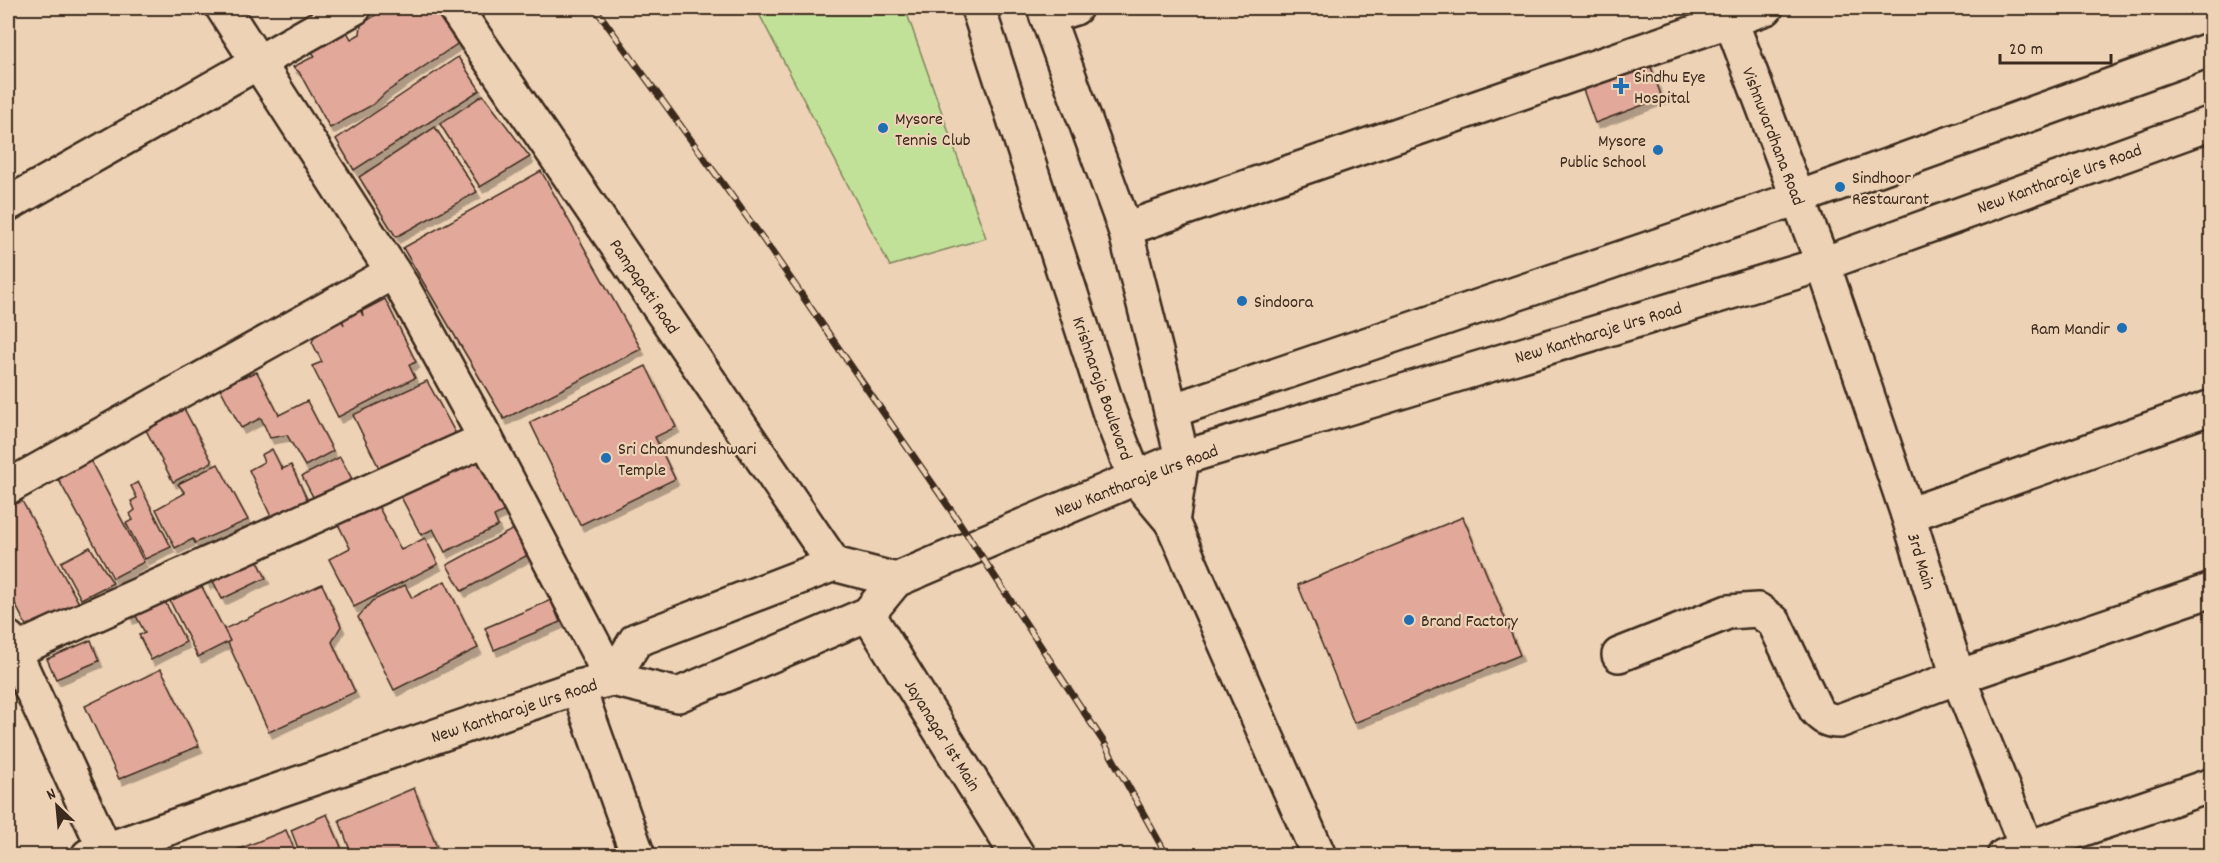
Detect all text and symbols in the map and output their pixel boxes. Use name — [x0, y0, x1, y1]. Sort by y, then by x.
scale bar — [2000, 27, 2111, 65]
text: 20 m — [2009, 38, 2043, 63]
street label: Vishnuvardhana Road — [1734, 64, 1810, 210]
place label: Sindhu Eye Hospital — [1634, 66, 1706, 112]
marker: Sindhu Eye Hospital — [1612, 77, 1630, 95]
place label: Mysore Tennis Club — [895, 108, 971, 154]
marker: Mysore Tennis Club — [876, 121, 890, 135]
place label: Mysore Public School — [1560, 130, 1647, 176]
street label: New Kantharaje Urs Road — [1974, 139, 2146, 222]
marker: Mysore Public School — [1651, 143, 1665, 157]
place label: Sindhoor Restaurant — [1852, 167, 1930, 213]
marker: Sindhoor Restaurant — [1833, 180, 1847, 194]
street label: Pampapati Road — [602, 235, 684, 340]
place label: Sindoora — [1254, 291, 1314, 316]
marker: Sindoora — [1235, 294, 1249, 308]
street label: New Kantharaje Urs Road — [1512, 297, 1685, 372]
street label: Krishnaraja Boulevard — [1064, 313, 1137, 464]
place label: Ram Mandir — [2031, 318, 2110, 343]
marker: Ram Mandir — [2115, 321, 2129, 335]
place label: Sri Chamundeshwari Temple — [618, 438, 756, 484]
street label: New Kantharaje Urs Road — [1051, 440, 1222, 525]
marker: Sri Chamundeshwari Temple — [599, 451, 613, 465]
street label: 3rd Main — [1899, 530, 1940, 593]
place label: Brand Factory — [1421, 610, 1519, 635]
marker: Brand Factory — [1402, 613, 1416, 627]
street label: New Kantharaje Urs Road — [428, 674, 601, 751]
street label: Jayanagar 1st Main — [896, 676, 985, 797]
north arrow — [27, 776, 87, 836]
text: N — [43, 783, 60, 807]

